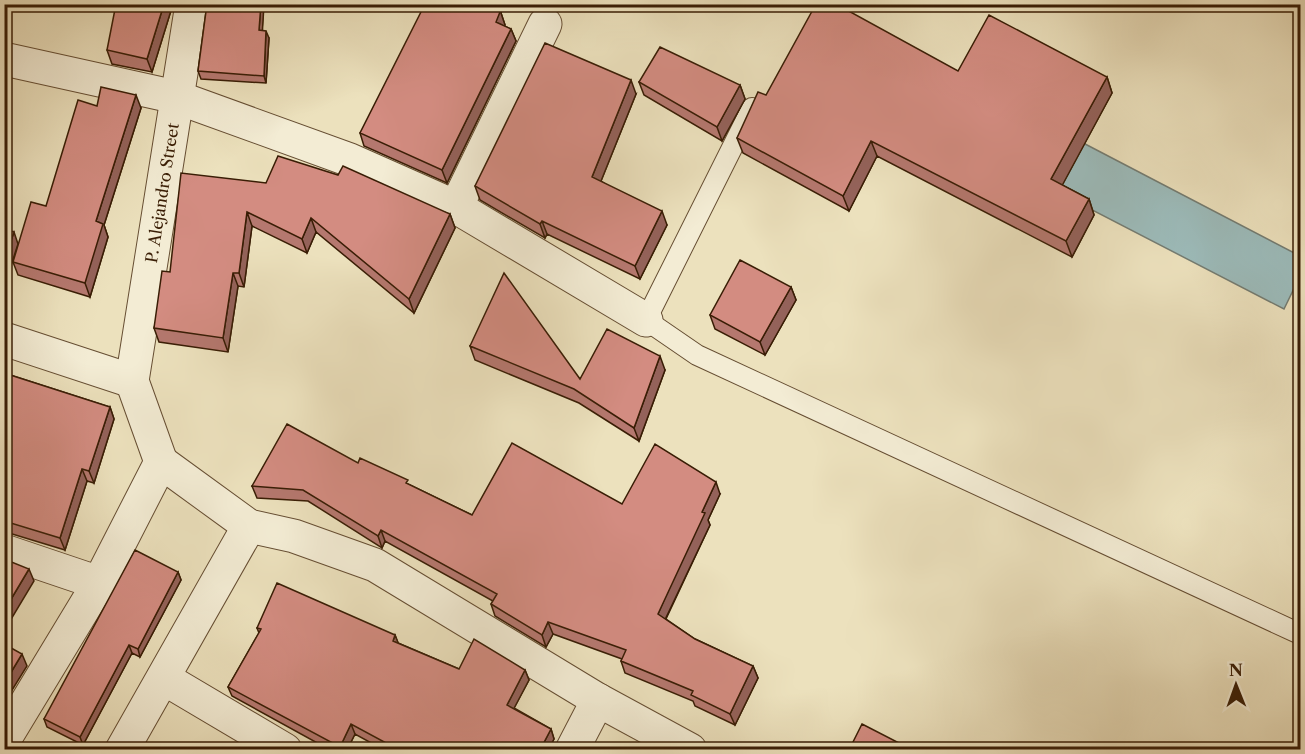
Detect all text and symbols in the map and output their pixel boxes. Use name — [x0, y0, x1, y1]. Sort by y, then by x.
street label: P. Alejandro Street — [141, 121, 183, 264]
north arrow — [1206, 655, 1266, 715]
text: N — [1229, 660, 1243, 680]

